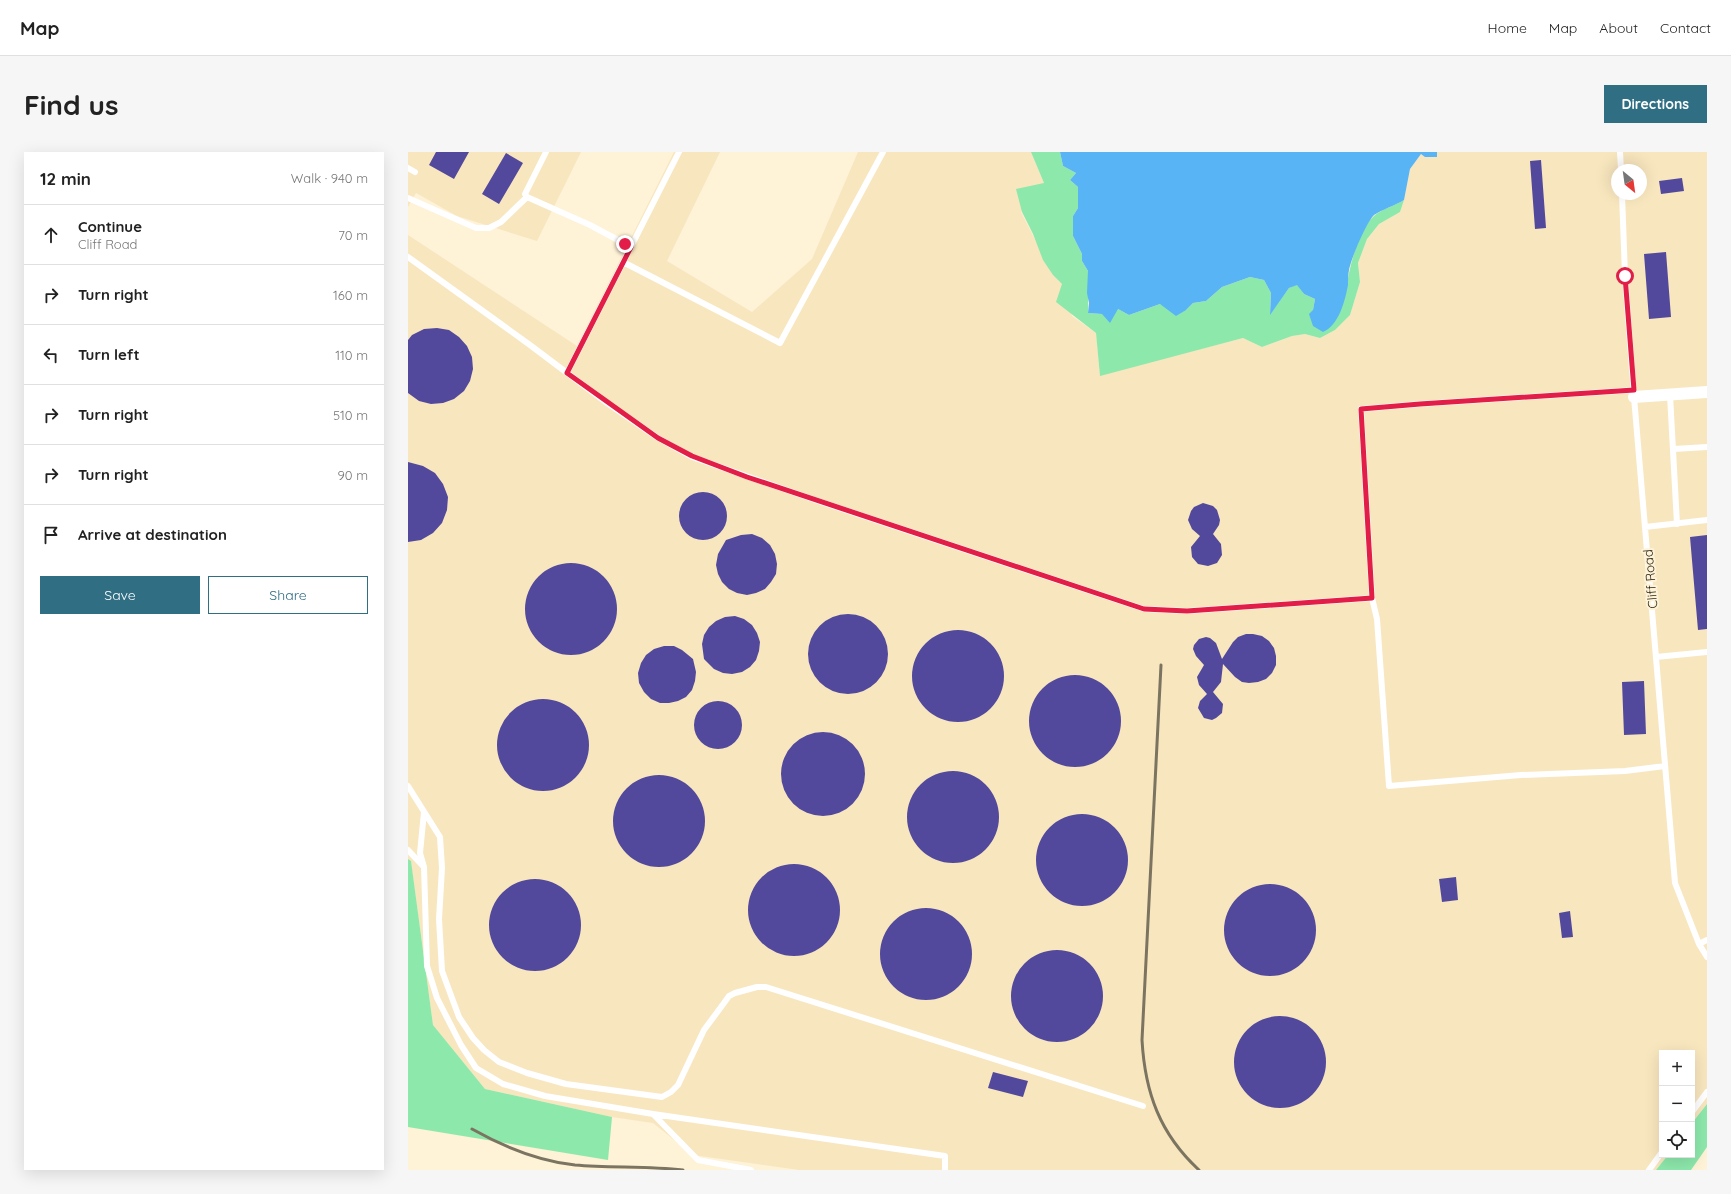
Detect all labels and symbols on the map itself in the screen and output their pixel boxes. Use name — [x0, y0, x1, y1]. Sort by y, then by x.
north arrow — [1611, 164, 1647, 200]
route end — [616, 235, 634, 253]
route start — [1616, 267, 1634, 285]
street label: Cliff Road — [1639, 549, 1661, 609]

